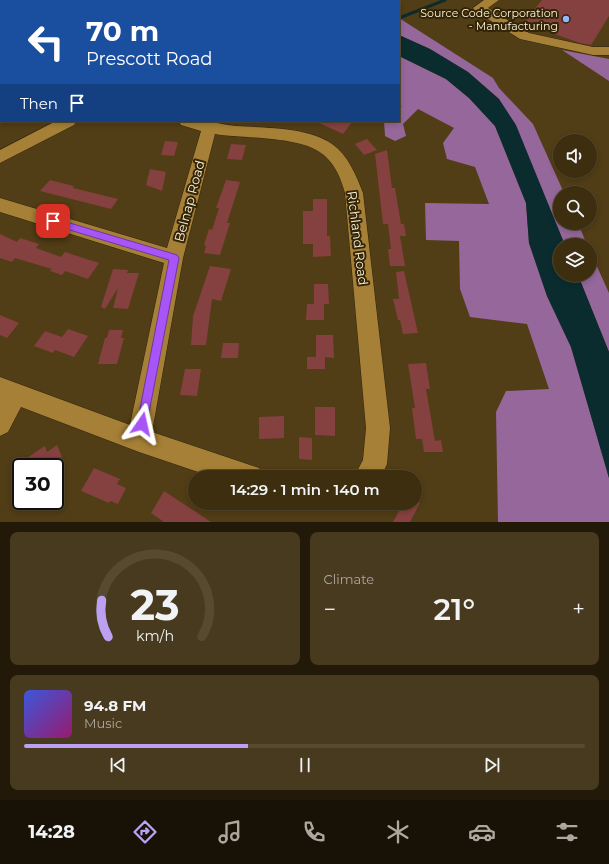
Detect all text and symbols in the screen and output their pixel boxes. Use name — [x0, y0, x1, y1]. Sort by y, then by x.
place label: Source Code Corporation - Manufacturing — [420, 6, 558, 33]
text: 70 m — [86, 14, 159, 48]
marker: Source Code Corporation - Manufacturing — [561, 14, 571, 24]
icon: left — [20, 16, 72, 68]
text: Prescott Road — [86, 48, 213, 70]
icon: arrive — [66, 92, 88, 114]
text: Then — [20, 94, 58, 113]
map controls — [553, 134, 597, 282]
button: sound — [553, 134, 597, 178]
street label: Belnap Road — [170, 158, 208, 244]
button: search — [553, 186, 597, 230]
street label: Richland Road — [344, 190, 372, 286]
pin — [36, 204, 70, 238]
icon: arrive — [42, 210, 64, 232]
button: layers — [553, 238, 597, 282]
position arrow — [121, 403, 163, 445]
speed limit sign: 30 — [12, 458, 64, 510]
text: 14:29 · 1 min · 140 m — [230, 480, 380, 499]
text: Climate — [324, 571, 374, 587]
text: 23 — [130, 579, 179, 629]
text: 21° — [434, 591, 475, 628]
text: − — [324, 596, 336, 623]
text: + — [572, 596, 585, 623]
text: km/h — [136, 626, 174, 644]
text: 94.8 FM — [84, 696, 146, 715]
text: Music — [84, 715, 122, 731]
icon: previous — [107, 754, 129, 776]
icon: pause — [294, 754, 316, 776]
icon: next — [481, 754, 503, 776]
icon: directions — [131, 818, 159, 846]
icon: music — [216, 818, 244, 846]
icon: phone — [300, 818, 328, 846]
icon: climate — [384, 818, 412, 846]
icon: car — [468, 818, 496, 846]
icon: filters — [553, 818, 581, 846]
text: 14:28 — [28, 821, 75, 843]

